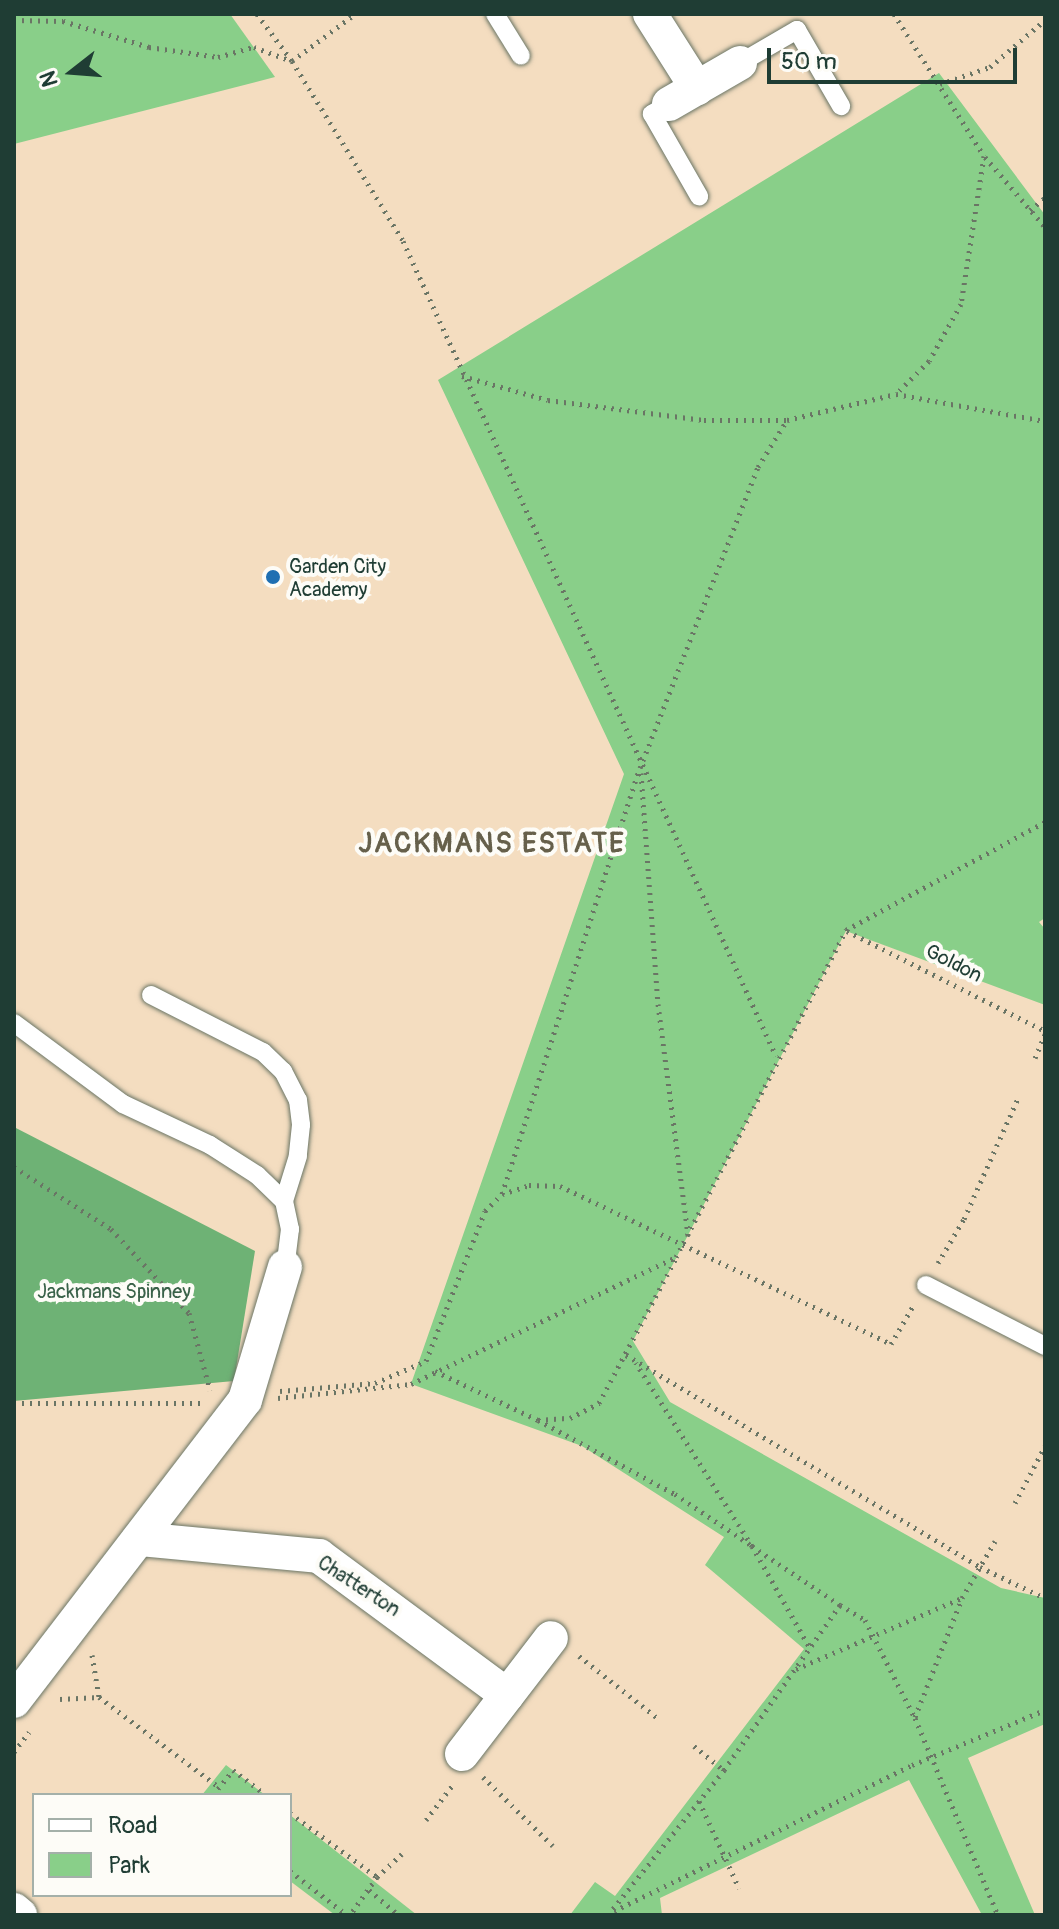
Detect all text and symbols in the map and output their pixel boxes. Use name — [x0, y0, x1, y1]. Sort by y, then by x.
north arrow — [32, 32, 112, 112]
scale bar — [771, 32, 1021, 82]
text: 50 m — [781, 47, 837, 76]
text: N — [33, 68, 65, 90]
place label: Garden City Academy — [289, 554, 386, 601]
marker: Garden City Academy — [264, 568, 282, 586]
district label: JACKMANS ESTATE — [358, 827, 626, 861]
street label: Goldon — [922, 939, 986, 987]
park label: Jackmans Spinney — [37, 1279, 191, 1303]
street label: Chatterton — [313, 1550, 405, 1622]
legend — [32, 1793, 292, 1897]
text: Road — [108, 1811, 158, 1840]
text: Park — [108, 1851, 150, 1880]

